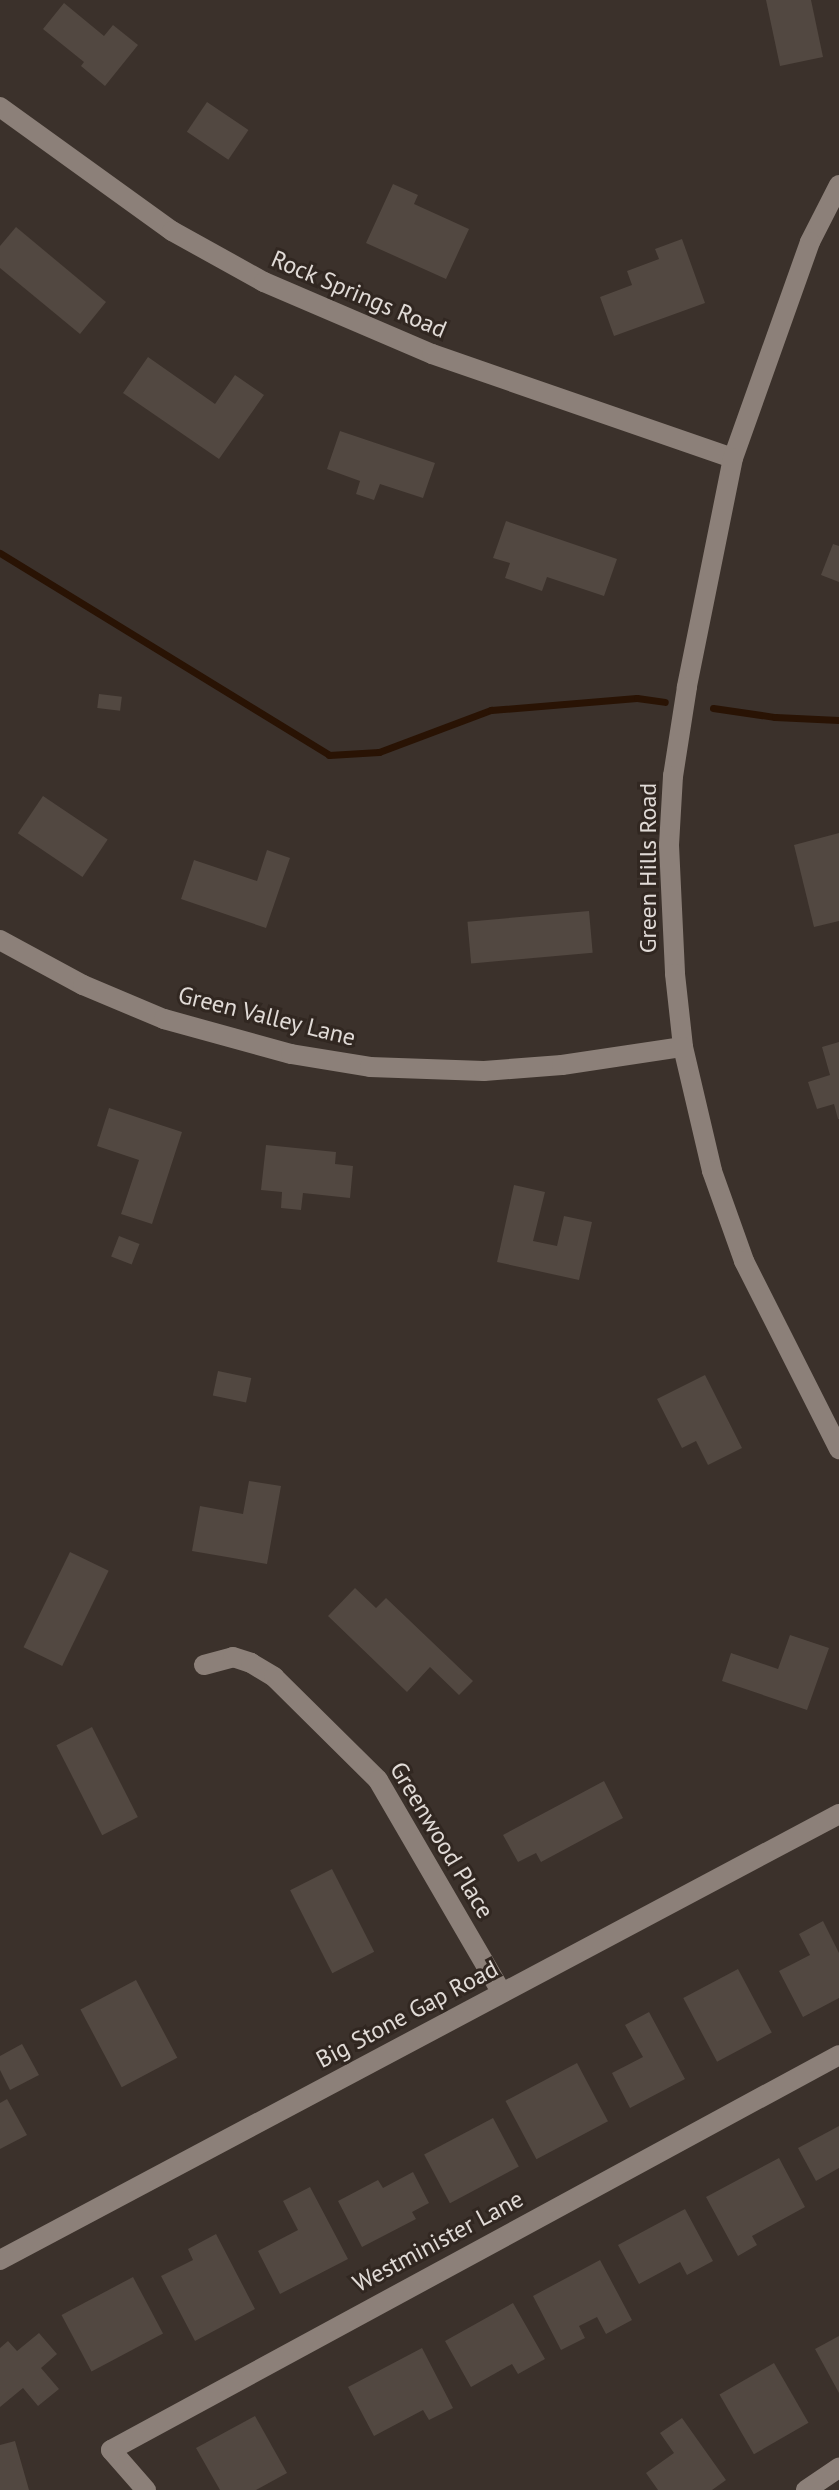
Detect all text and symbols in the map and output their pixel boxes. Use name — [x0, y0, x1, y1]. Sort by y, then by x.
street label: Rock Springs Road — [267, 244, 451, 344]
street label: Green Hills Road — [634, 783, 662, 953]
street label: Green Valley Lane — [175, 980, 359, 1052]
street label: Greenwood Place — [384, 1757, 500, 1923]
street label: Big Stone Gap Road — [311, 1954, 503, 2074]
street label: Westminister Lane — [348, 2184, 528, 2298]

